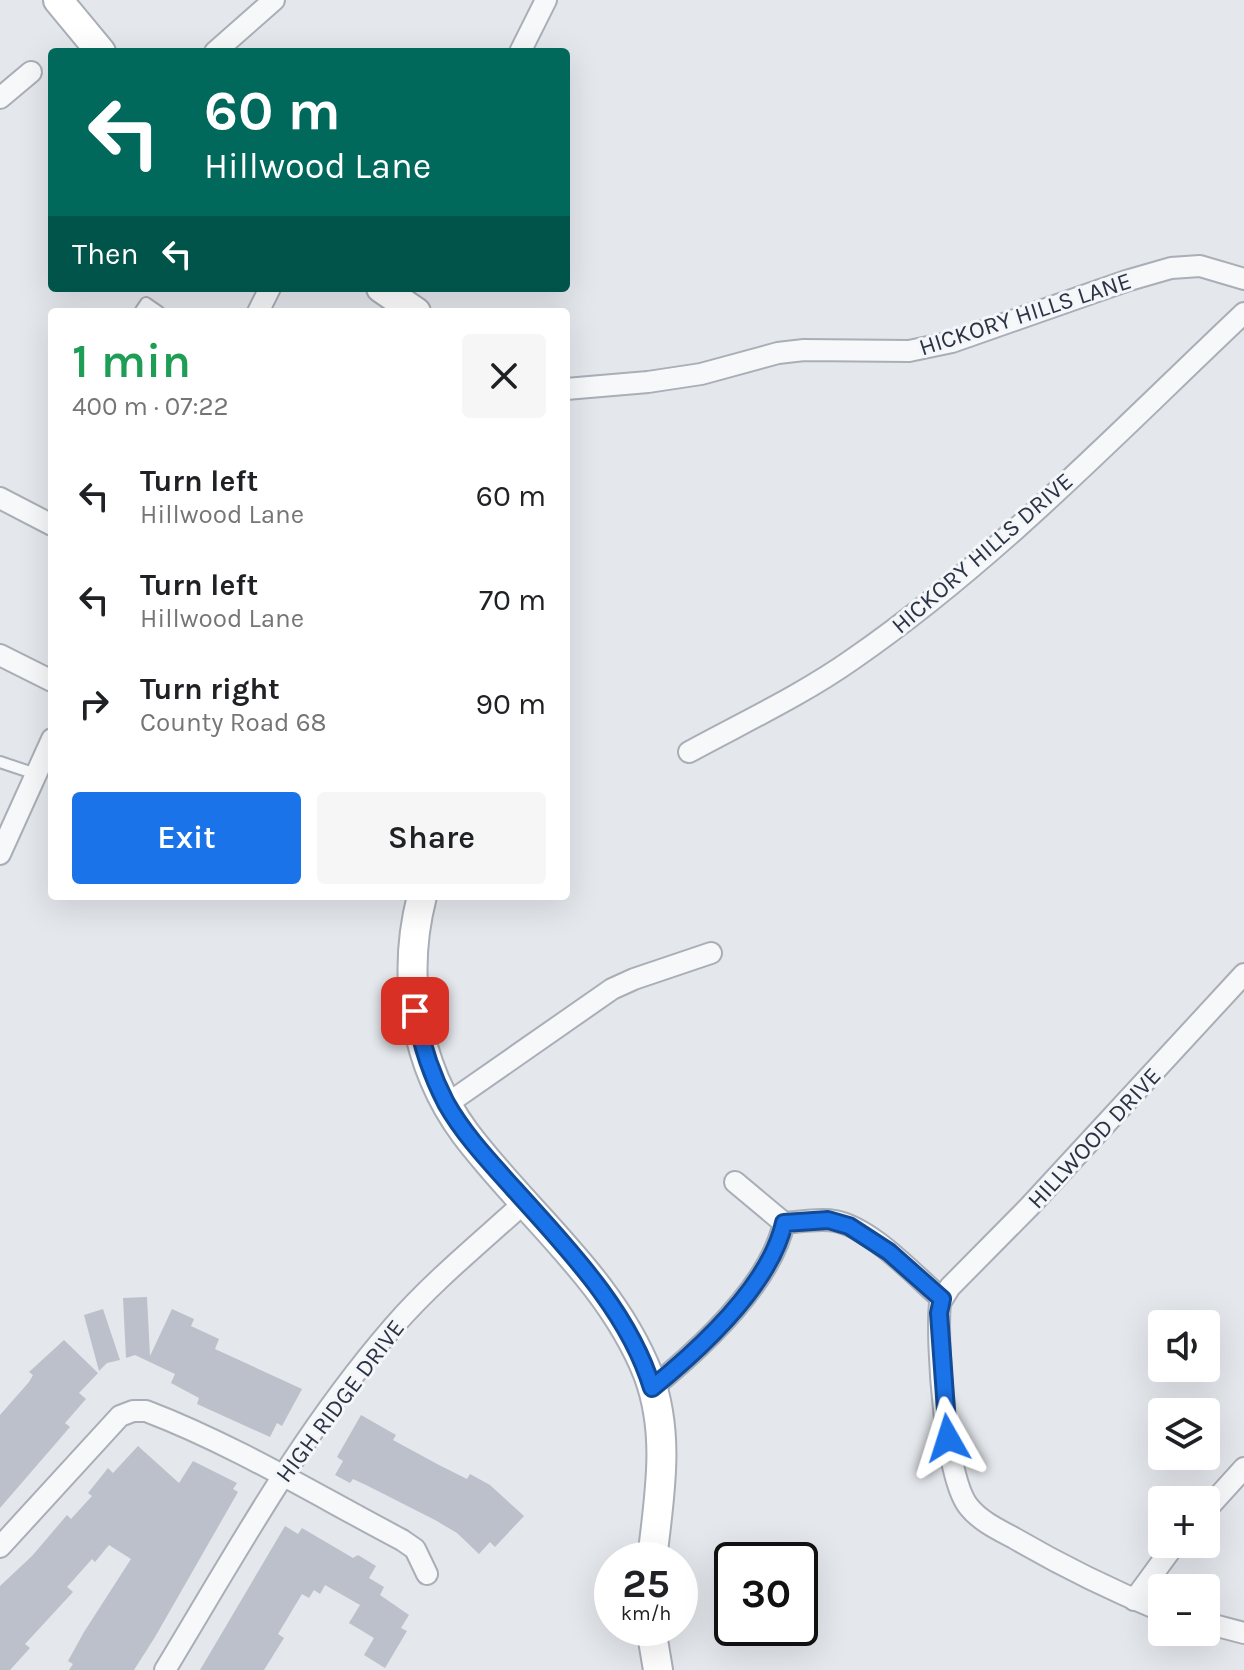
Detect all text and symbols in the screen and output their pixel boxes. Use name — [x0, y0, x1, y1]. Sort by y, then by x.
text: 60 m — [204, 78, 341, 143]
icon: left — [72, 80, 176, 184]
text: Hillwood Lane — [204, 145, 431, 187]
icon: left — [155, 232, 199, 276]
text: Then — [72, 236, 139, 272]
street label: HICKORY HILLS LANE — [915, 266, 1135, 362]
text: 1 min — [72, 333, 191, 389]
button: close — [462, 334, 546, 418]
text: 400 m · 07:22 — [72, 391, 229, 422]
text: Turn left — [140, 463, 258, 499]
street label: HICKORY HILLS DRIVE — [886, 467, 1078, 639]
icon: left — [72, 474, 116, 518]
text: 60 m — [476, 478, 546, 514]
text: Hillwood Lane — [140, 499, 304, 530]
text: Turn left — [140, 567, 258, 603]
icon: left — [72, 578, 116, 622]
text: 70 m — [479, 582, 546, 618]
text: Hillwood Lane — [140, 603, 304, 634]
text: Turn right — [140, 671, 280, 707]
icon: right — [72, 682, 116, 726]
text: 90 m — [476, 686, 546, 722]
text: County Road 68 — [140, 707, 327, 738]
button: Exit — [72, 792, 301, 884]
button: Share — [317, 792, 546, 884]
pin — [381, 977, 449, 1045]
icon: arrive — [393, 989, 437, 1033]
street label: HILLWOOD DRIVE — [1022, 1062, 1166, 1214]
map controls — [1148, 1310, 1220, 1646]
button: sound — [1148, 1310, 1220, 1382]
street label: HIGH RIDGE DRIVE — [270, 1314, 410, 1488]
position arrow — [906, 1396, 990, 1480]
button: layers — [1148, 1398, 1220, 1470]
button: + — [1148, 1486, 1220, 1558]
speed limit sign: 30 — [714, 1542, 818, 1646]
text: 25 — [622, 1560, 670, 1607]
button: − — [1148, 1574, 1220, 1646]
text: km/h — [621, 1602, 671, 1625]

